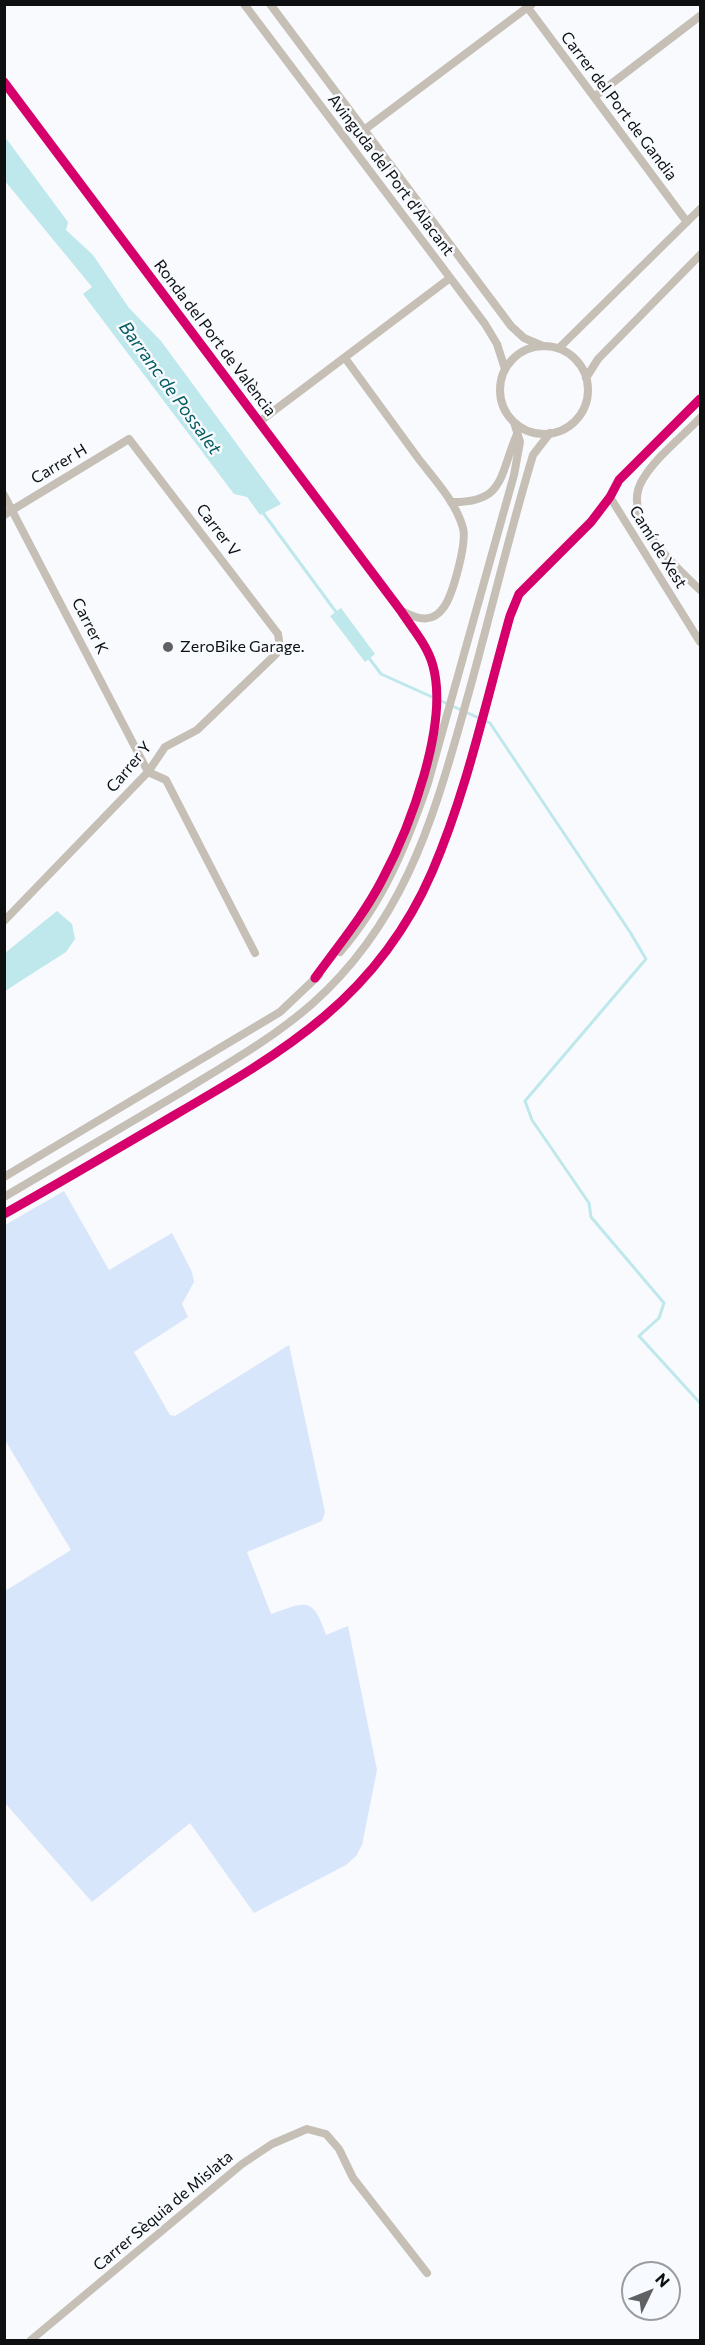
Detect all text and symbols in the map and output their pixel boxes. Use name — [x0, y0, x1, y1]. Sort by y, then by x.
street label: Carrer del Port de Gandia — [557, 28, 681, 184]
street label: Avinguda del Port d'Alacant — [324, 90, 458, 260]
street label: Ronda del Port de València — [150, 256, 280, 420]
water label: Barranc de Possalet — [114, 317, 226, 459]
street label: Carrer H — [28, 440, 90, 488]
street label: Carrer V — [192, 500, 244, 560]
street label: Camí de Xest — [625, 502, 691, 592]
street label: Carrer K — [68, 595, 112, 657]
place label: ZeroBike Garage. — [180, 637, 304, 657]
marker: ZeroBike Garage. — [161, 640, 175, 654]
street label: Carrer Y — [102, 738, 156, 796]
street label: Carrer Sèquia de Mislata — [89, 2147, 237, 2275]
north arrow — [621, 2261, 681, 2321]
text: N — [652, 2269, 674, 2291]

